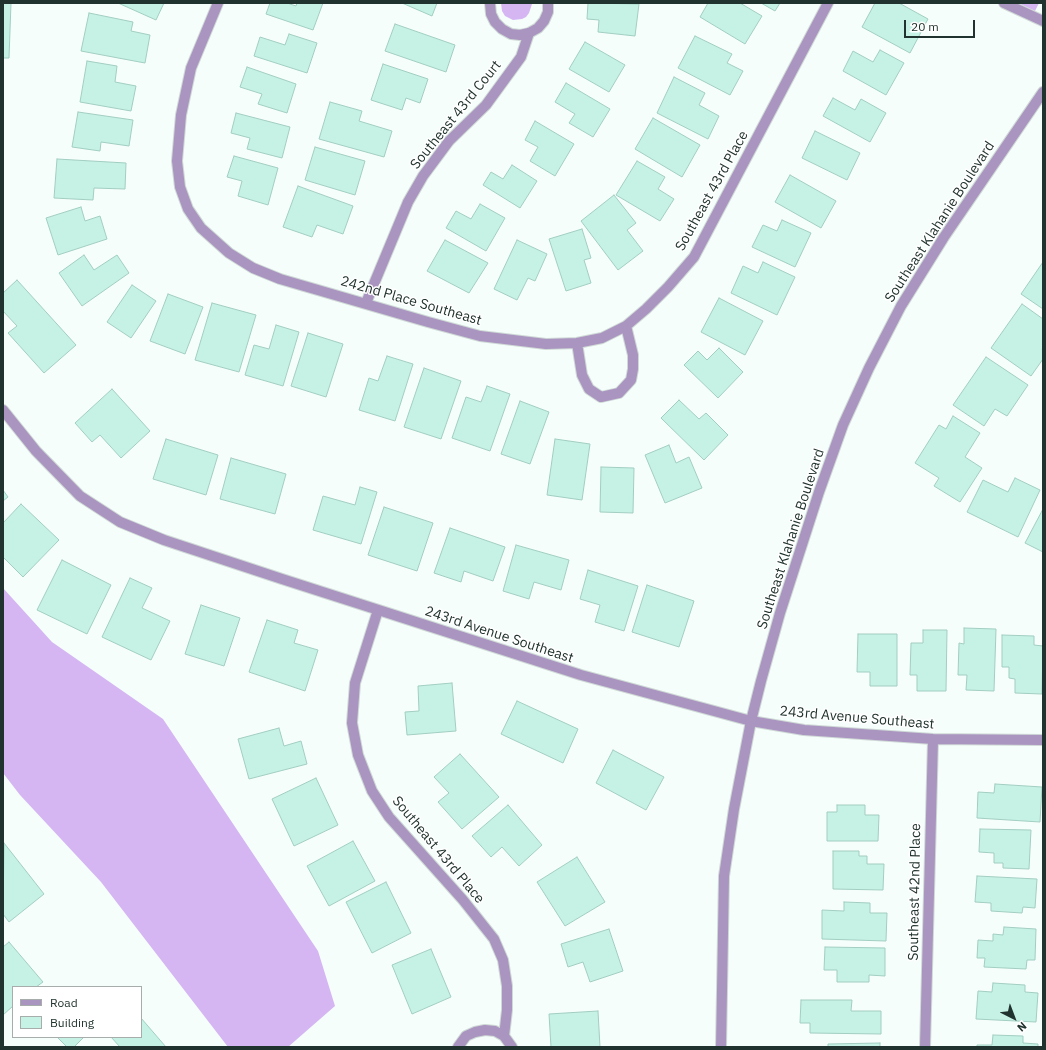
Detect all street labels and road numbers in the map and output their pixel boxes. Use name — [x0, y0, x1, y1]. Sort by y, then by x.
street label: Southeast 43rd Court — [407, 57, 505, 173]
street label: Southeast 43rd Place — [672, 128, 752, 254]
street label: Southeast Klahanie Boulevard — [882, 138, 998, 306]
street label: 242nd Place Southeast — [339, 273, 483, 329]
street label: Southeast Klahanie Boulevard — [754, 447, 828, 631]
street label: 243rd Avenue Southeast — [423, 603, 575, 667]
street label: 243rd Avenue Southeast — [779, 703, 935, 733]
street label: Southeast 43rd Place — [388, 793, 488, 907]
street label: Southeast 42nd Place — [905, 823, 925, 961]

